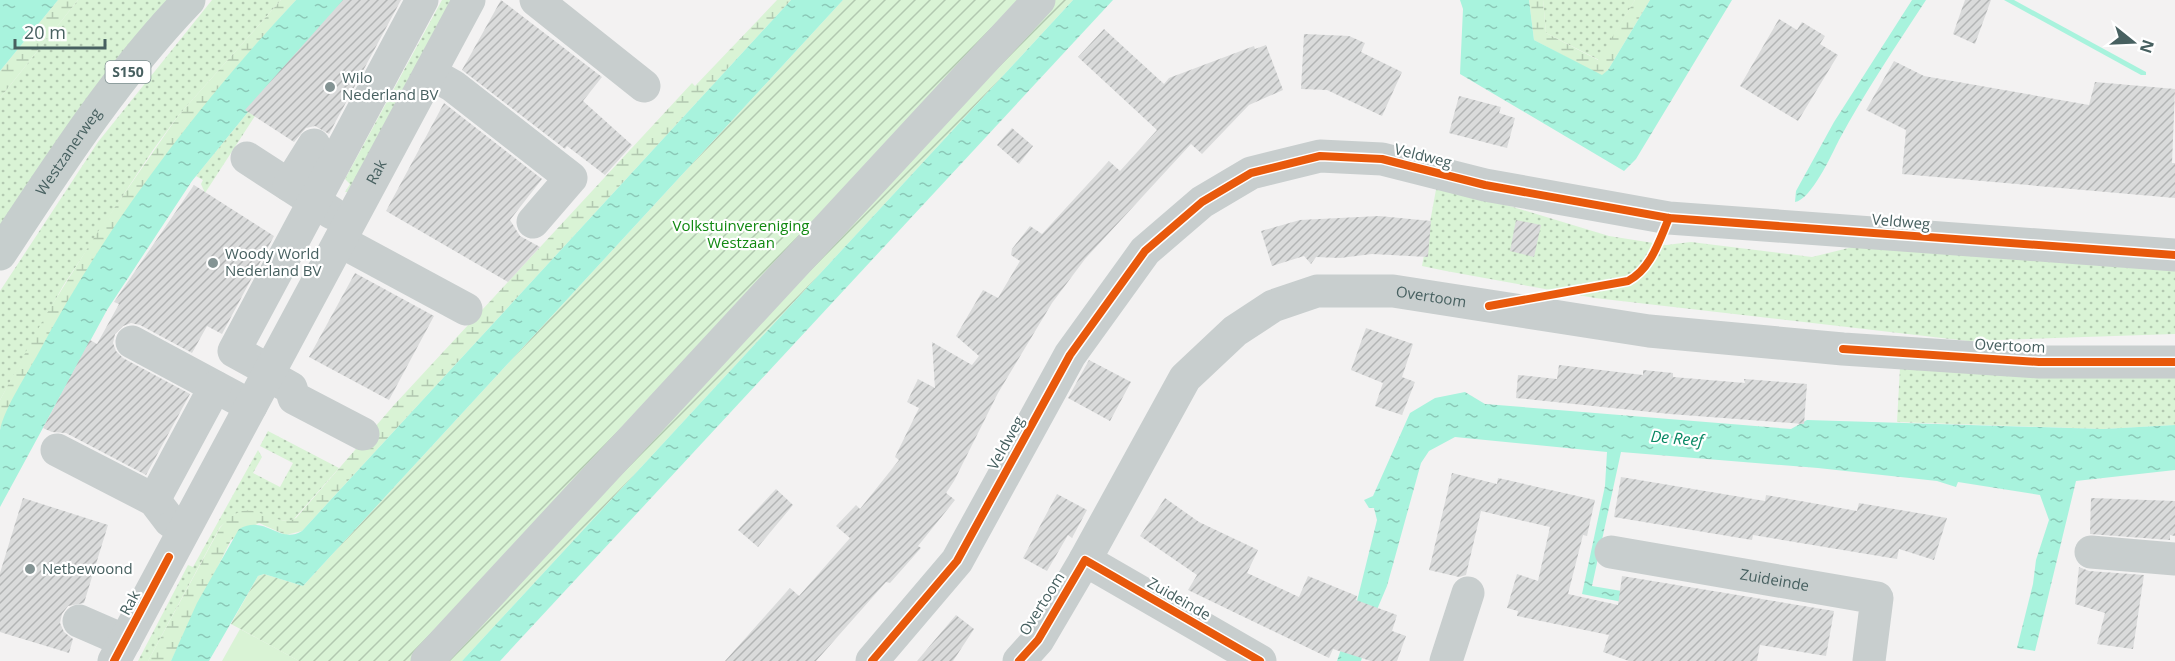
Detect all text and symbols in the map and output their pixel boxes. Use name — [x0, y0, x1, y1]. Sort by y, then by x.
scale bar — [15, 12, 105, 50]
north arrow — [2103, 12, 2163, 72]
text: 20 m — [24, 20, 66, 44]
text: N — [2135, 37, 2160, 56]
road number: S150 — [106, 61, 150, 83]
place label: Wilo Nederland BV — [342, 67, 439, 104]
marker: Wilo Nederland BV — [323, 80, 337, 94]
street label: Westzanerweg — [30, 104, 105, 199]
street label: Veldweg — [1392, 138, 1454, 172]
street label: Rak — [361, 156, 391, 188]
street label: Veldweg — [1871, 208, 1931, 234]
park label: Volkstuinvereniging Westzaan — [672, 215, 810, 252]
place label: Woody World Nederland BV — [225, 243, 322, 280]
marker: Woody World Nederland BV — [206, 256, 220, 270]
street label: Overtoom — [1395, 281, 1468, 311]
street label: Overtoom — [1974, 333, 2046, 357]
street label: Veldweg — [982, 412, 1028, 473]
water label: De Reef — [1650, 425, 1707, 452]
place label: Netbewoond — [42, 558, 133, 578]
marker: Netbewoond — [23, 562, 37, 576]
street label: Zuideinde — [1739, 563, 1811, 595]
street label: Overtoom — [1014, 568, 1068, 639]
street label: Zuideinde — [1144, 572, 1215, 624]
street label: Rak — [114, 586, 144, 618]

